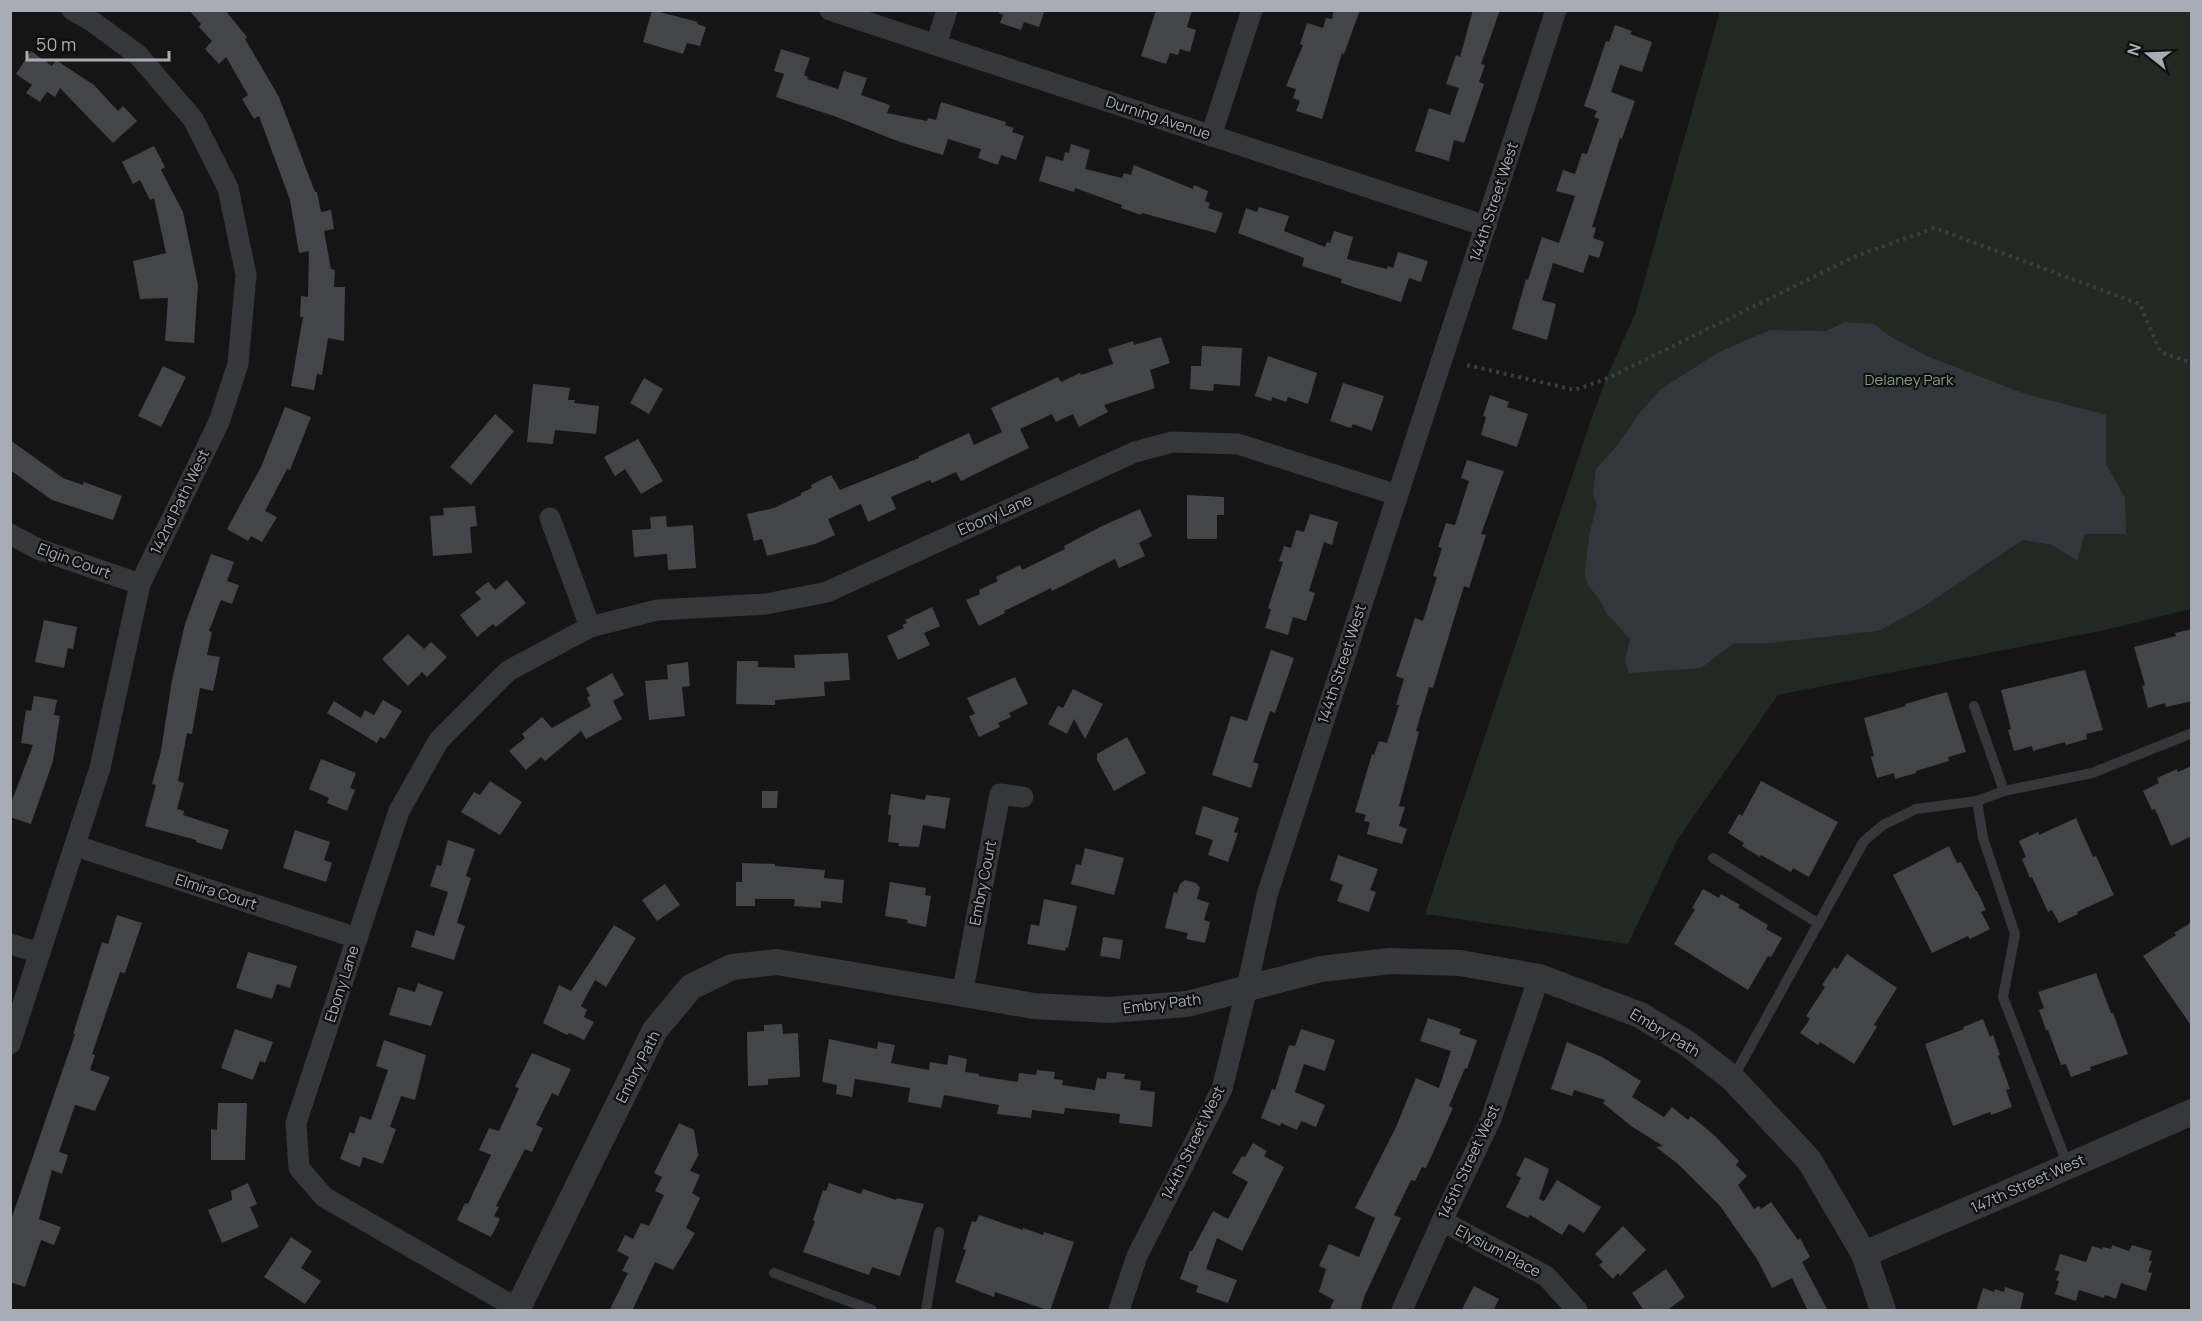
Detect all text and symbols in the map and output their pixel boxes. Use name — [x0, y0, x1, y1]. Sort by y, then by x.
scale bar — [27, 24, 170, 62]
north arrow — [2118, 24, 2178, 84]
text: 50 m — [36, 32, 76, 56]
text: N — [2121, 40, 2146, 58]
street label: Durning Avenue — [1103, 91, 1213, 144]
street label: 144th Street West — [1464, 139, 1523, 264]
park label: Delaney Park — [1865, 369, 1954, 390]
street label: 142nd Path West — [145, 446, 214, 558]
street label: Ebony Lane — [954, 489, 1036, 540]
street label: Elgin Court — [35, 538, 114, 583]
street label: 144th Street West — [1312, 601, 1371, 726]
street label: Embry Court — [964, 839, 1001, 927]
street label: Elmira Court — [173, 868, 260, 915]
street label: Ebony Lane — [319, 943, 364, 1025]
street label: Embry Path — [1122, 988, 1202, 1019]
street label: Embry Path — [1626, 1003, 1704, 1062]
street label: Embry Path — [610, 1027, 665, 1106]
street label: 144th Street West — [1156, 1082, 1229, 1203]
street label: 145th Street West — [1433, 1101, 1504, 1222]
street label: 147th Street West — [1967, 1149, 2088, 1218]
street label: Elysium Place — [1452, 1219, 1545, 1282]

